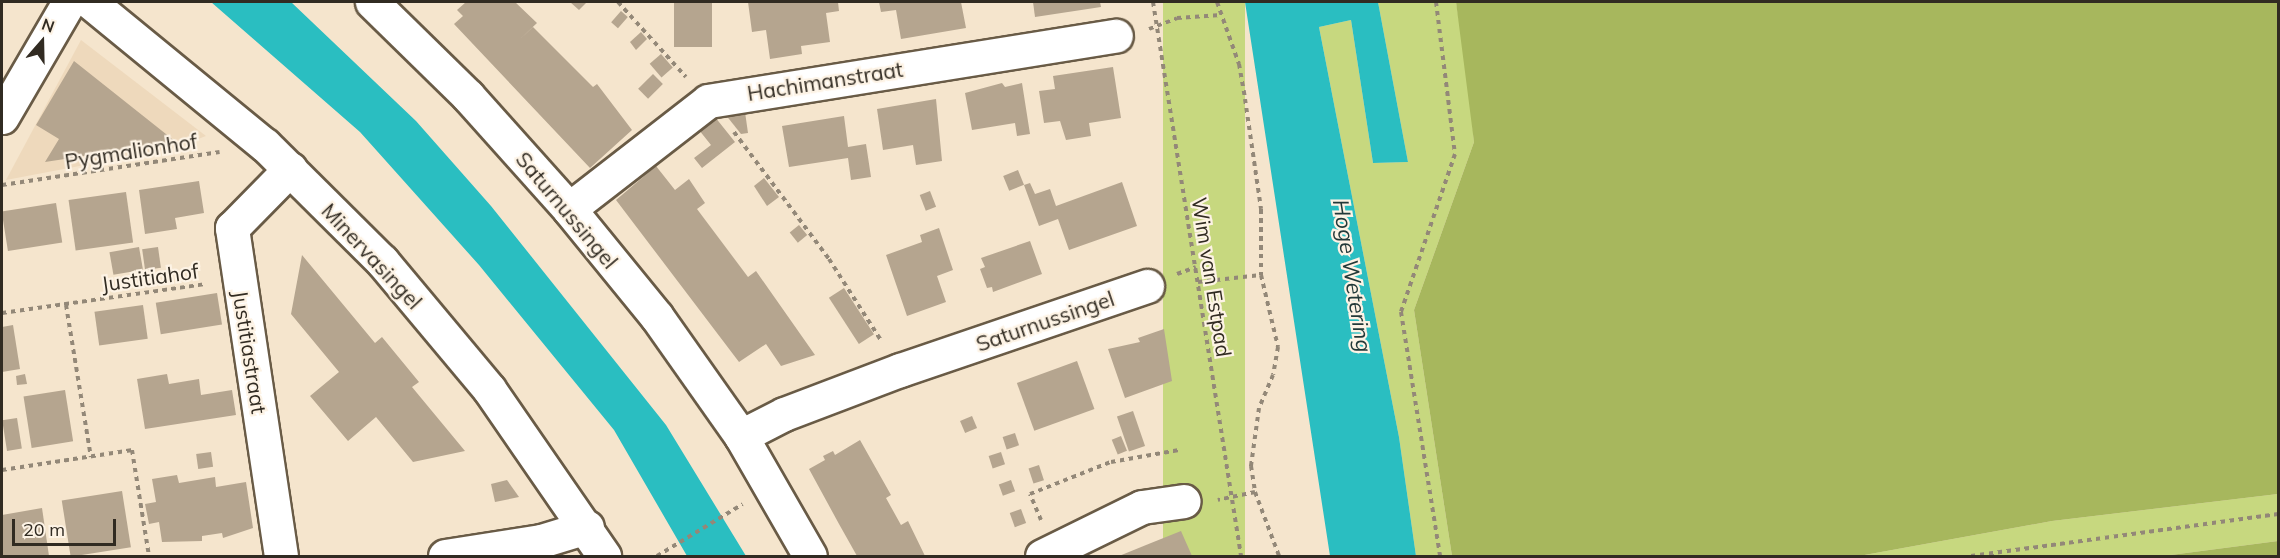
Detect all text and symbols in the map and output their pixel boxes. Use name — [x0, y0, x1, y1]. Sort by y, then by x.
north arrow — [12, 12, 72, 72]
text: N — [39, 14, 57, 37]
street label: Hachimanstraat — [745, 56, 905, 106]
street label: Pygmalionhof — [63, 128, 199, 174]
street label: Saturnussingel — [511, 147, 623, 273]
street label: Wim van Estpad — [1187, 195, 1237, 359]
street label: Minervasingel — [317, 198, 427, 314]
water label: Hoge Wetering — [1327, 198, 1377, 354]
street label: Justitiahof — [100, 258, 200, 296]
street label: Saturnussingel — [973, 286, 1117, 356]
street label: Justitiastraat — [228, 289, 272, 415]
scale bar — [15, 507, 118, 545]
text: 20 m — [23, 518, 65, 541]

